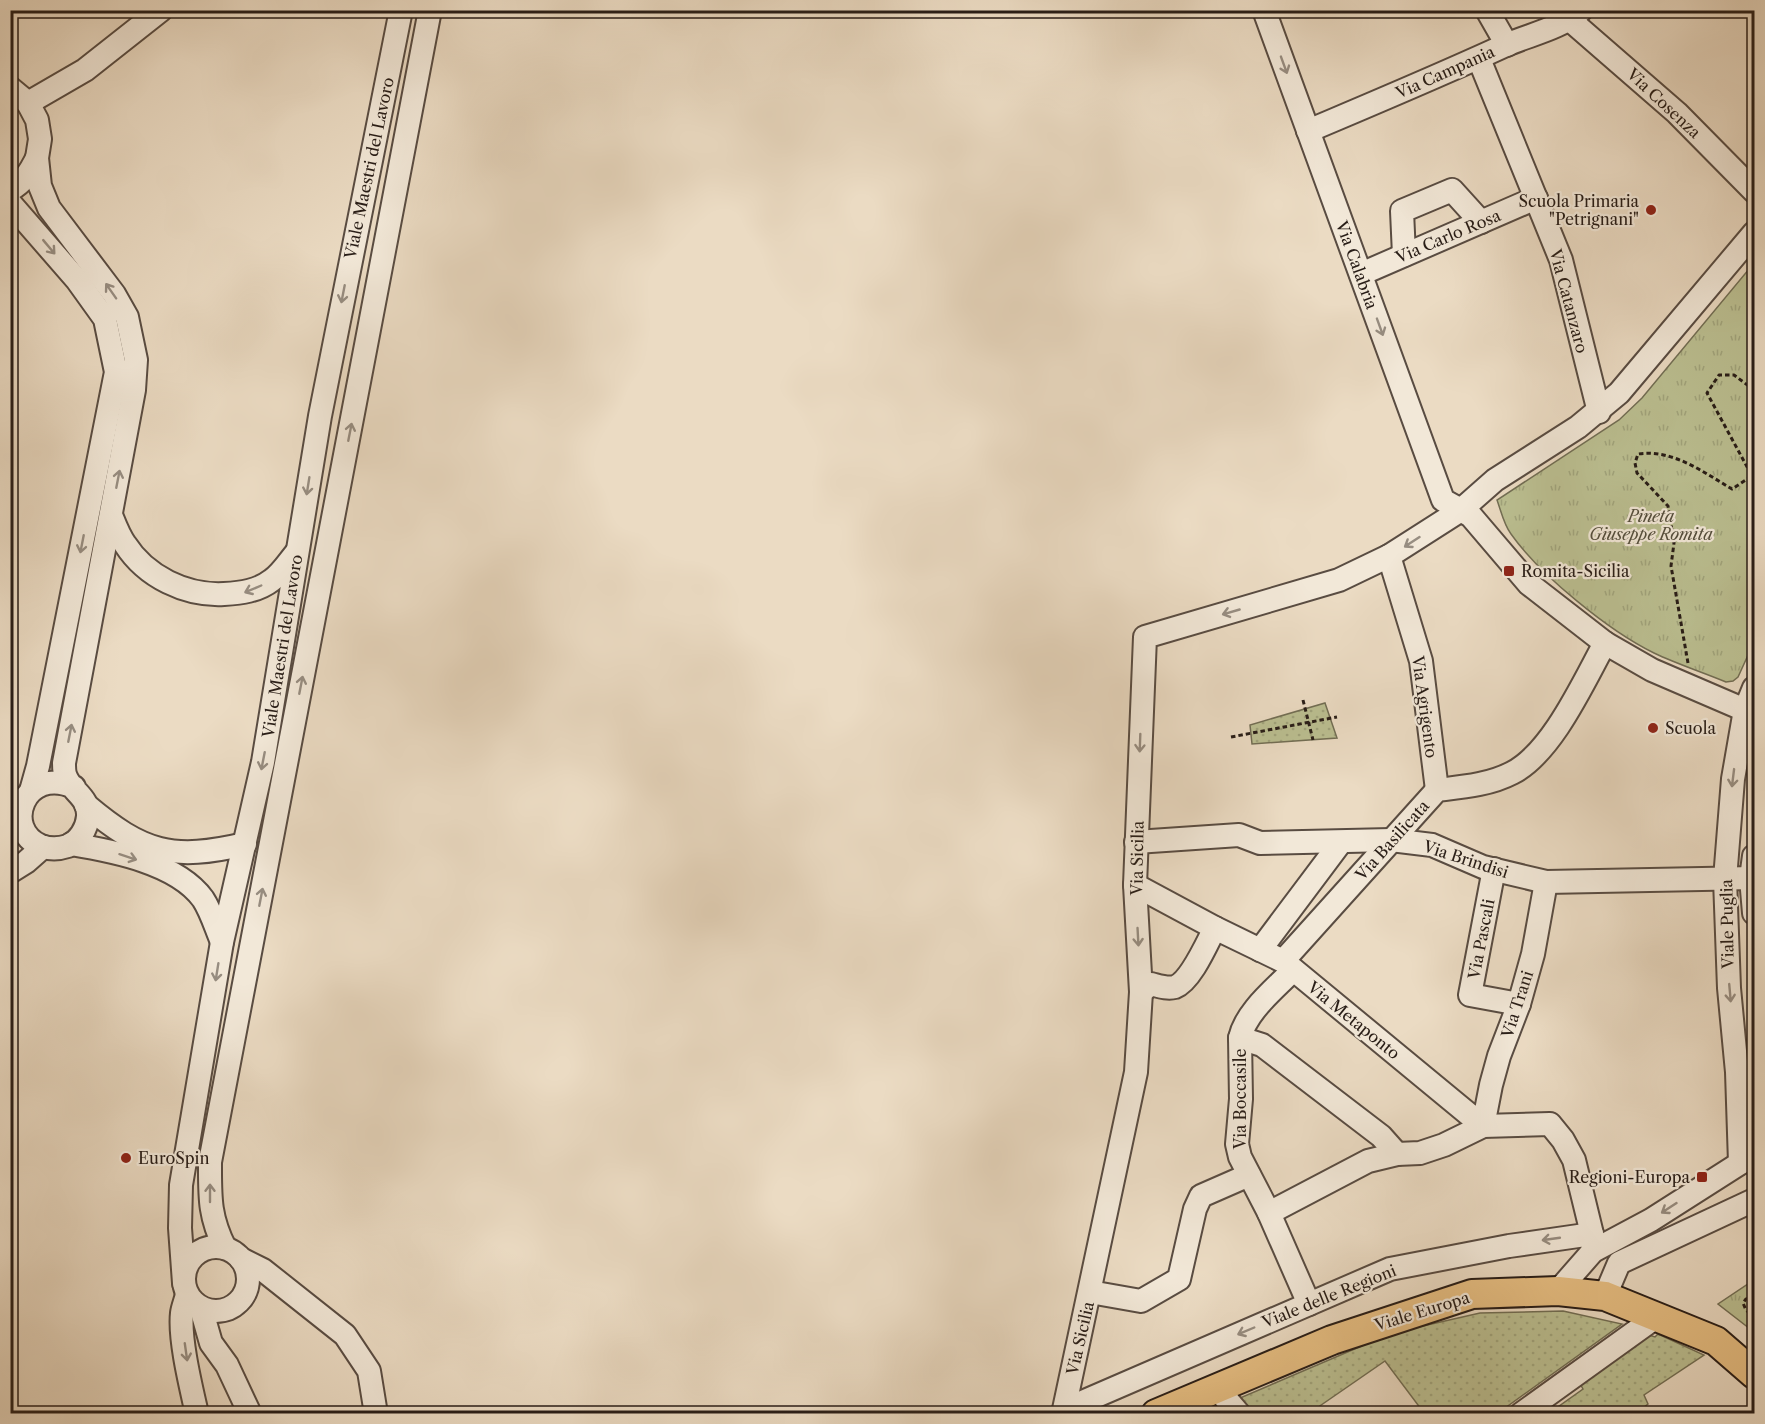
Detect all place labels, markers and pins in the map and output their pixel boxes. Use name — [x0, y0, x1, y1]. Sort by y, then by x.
place label: Scuola Primaria "Petrignani" — [1519, 191, 1640, 229]
marker: Scuola Primaria "Petrignani" — [1644, 203, 1658, 217]
place label: Romita-Sicilia — [1521, 561, 1630, 581]
marker: Romita-Sicilia — [1502, 564, 1516, 578]
place label: Scuola — [1665, 718, 1716, 738]
marker: Scuola — [1646, 721, 1660, 735]
place label: EuroSpin — [138, 1148, 210, 1168]
marker: EuroSpin — [119, 1151, 133, 1165]
place label: Regioni-Europa — [1569, 1167, 1691, 1187]
marker: Regioni-Europa — [1695, 1170, 1709, 1184]

